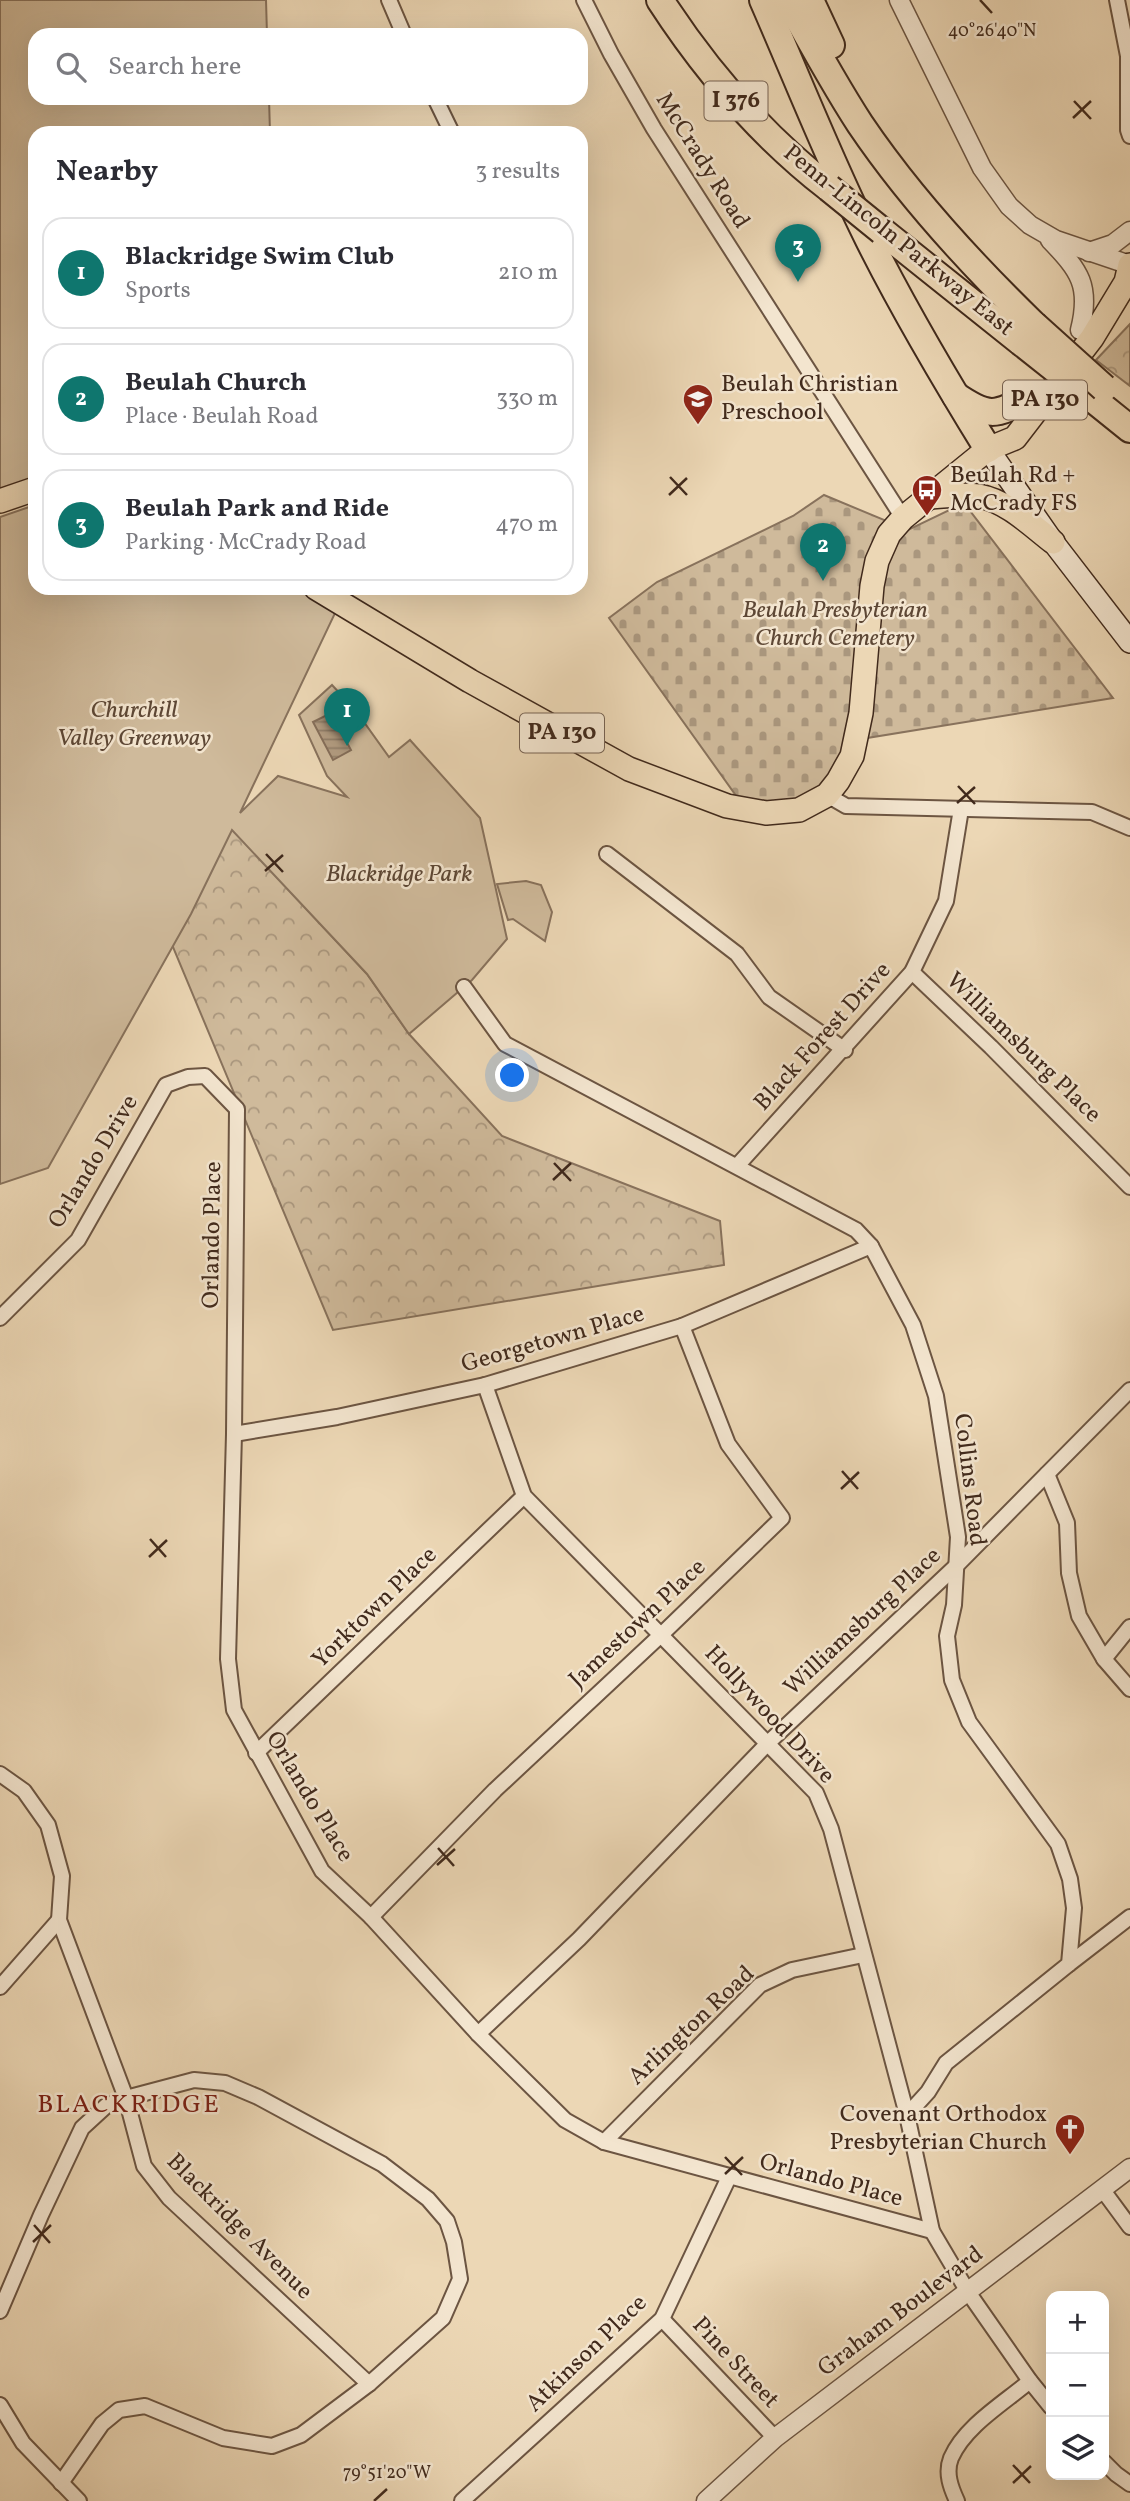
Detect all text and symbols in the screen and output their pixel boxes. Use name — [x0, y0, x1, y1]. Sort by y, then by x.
text: 40°26'40"N — [948, 19, 1036, 44]
search box — [28, 28, 588, 105]
icon: search — [52, 48, 90, 86]
text: Search here — [108, 49, 241, 85]
road number: I 376 — [704, 82, 768, 120]
street label: McCrady Road — [646, 86, 758, 236]
street label: Penn-Lincoln Parkway East — [775, 137, 1021, 345]
text: Nearby — [56, 151, 158, 193]
text: 3 results — [475, 156, 560, 188]
pin: 3 — [775, 224, 821, 282]
text: Blackridge Swim Club — [125, 239, 394, 275]
text: 1 — [76, 257, 86, 289]
text: 210 m — [498, 257, 558, 289]
text: Sports — [125, 275, 191, 307]
text: Beulah Church — [125, 365, 307, 401]
place label: Beulah Christian Preschool — [721, 368, 899, 430]
road number: PA 130 — [1003, 380, 1087, 420]
school or university icon: Beulah Christian Preschool — [681, 382, 715, 426]
text: 2 — [75, 383, 87, 415]
text: 330 m — [496, 383, 558, 415]
text: Place · Beulah Road — [125, 401, 318, 433]
place label: Beulah Rd + McCrady FS — [950, 459, 1078, 521]
bus stop icon: Beulah Rd + McCrady FS — [910, 473, 944, 517]
text: Beulah Park and Ride — [125, 491, 389, 527]
text: 3 — [75, 509, 87, 541]
text: 470 m — [495, 509, 558, 541]
pin: 2 — [800, 523, 846, 581]
text: Parking · McCrady Road — [125, 527, 367, 559]
park label: Beulah Presbyterian Church Cemetery — [742, 594, 928, 656]
pin: 1 — [324, 688, 370, 746]
park label: Churchill Valley Greenway — [57, 694, 211, 756]
road number: PA 130 — [520, 713, 604, 752]
park label: Blackridge Park — [326, 858, 472, 892]
street label: Black Forest Drive — [747, 955, 899, 1119]
street label: Williamsburg Place — [938, 965, 1108, 1131]
your location — [495, 1058, 529, 1092]
street label: Orlando Drive — [41, 1089, 147, 1235]
street label: Orlando Place — [195, 1161, 231, 1309]
street label: Georgetown Place — [457, 1298, 649, 1382]
street label: Collins Road — [944, 1412, 994, 1548]
street label: Yorktown Place — [305, 1539, 445, 1677]
street label: Williamsburg Place — [777, 1540, 949, 1704]
street label: Jamestown Place — [562, 1551, 714, 1697]
street label: Hollywood Drive — [696, 1638, 842, 1792]
street label: Orlando Place — [256, 1725, 362, 1869]
street label: Arlington Road — [621, 1958, 763, 2094]
district label: BLACKRIDGE — [37, 2087, 221, 2123]
place label: Covenant Orthodox Presbyterian Church — [830, 2098, 1047, 2160]
church icon: Covenant Orthodox Presbyterian Church — [1053, 2112, 1087, 2156]
street label: Blackridge Avenue — [158, 2146, 320, 2308]
street label: Orlando Place — [755, 2146, 907, 2216]
street label: Graham Boulevard — [811, 2238, 991, 2386]
street label: Atkinson Place — [519, 2287, 655, 2421]
map controls — [1046, 2291, 1109, 2480]
button: + — [1046, 2291, 1109, 2354]
street label: Pine Street — [683, 2310, 787, 2416]
button: − — [1046, 2354, 1109, 2417]
button: layers — [1046, 2417, 1109, 2480]
text: 79°51'20"W — [343, 2461, 431, 2486]

